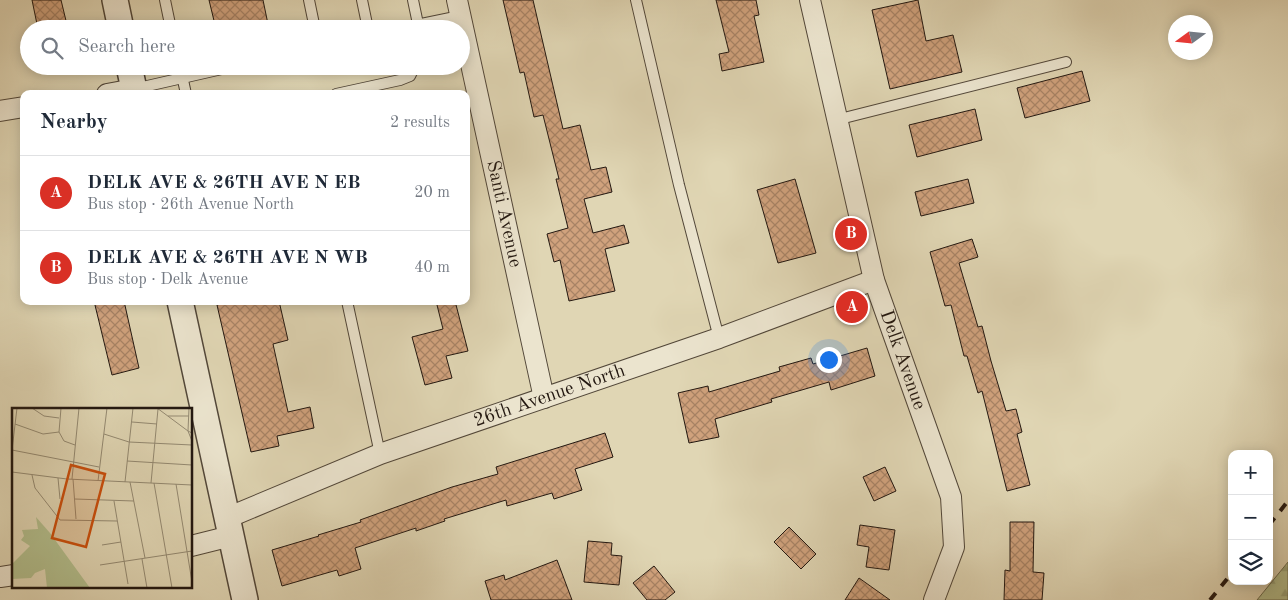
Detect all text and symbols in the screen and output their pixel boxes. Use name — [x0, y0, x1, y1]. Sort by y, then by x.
north arrow — [1168, 15, 1213, 60]
search box — [20, 20, 470, 75]
icon: search — [38, 34, 66, 62]
text: Search here — [78, 38, 175, 57]
text: Nearby — [40, 112, 108, 133]
text: 2 results — [390, 115, 450, 131]
street label: Santi Avenue — [483, 159, 525, 269]
text: DELK AVE & 26TH AVE N EB — [87, 174, 360, 193]
text: A — [50, 185, 62, 201]
text: 20 m — [414, 185, 450, 201]
text: Bus stop · 26th Avenue North — [87, 197, 294, 213]
pin: B — [835, 215, 867, 253]
text: DELK AVE & 26TH AVE N WB — [87, 249, 368, 268]
text: B — [50, 260, 62, 276]
text: 40 m — [414, 260, 450, 276]
text: Bus stop · Delk Avenue — [87, 272, 248, 288]
pin: A — [836, 288, 868, 326]
street label: Delk Avenue — [876, 308, 929, 412]
your location — [816, 347, 842, 373]
street label: 26th Avenue North — [471, 361, 628, 431]
inset map — [12, 408, 192, 588]
map controls — [1228, 450, 1273, 585]
button: + — [1228, 450, 1273, 495]
button: − — [1228, 495, 1273, 540]
button: layers — [1228, 540, 1273, 585]

